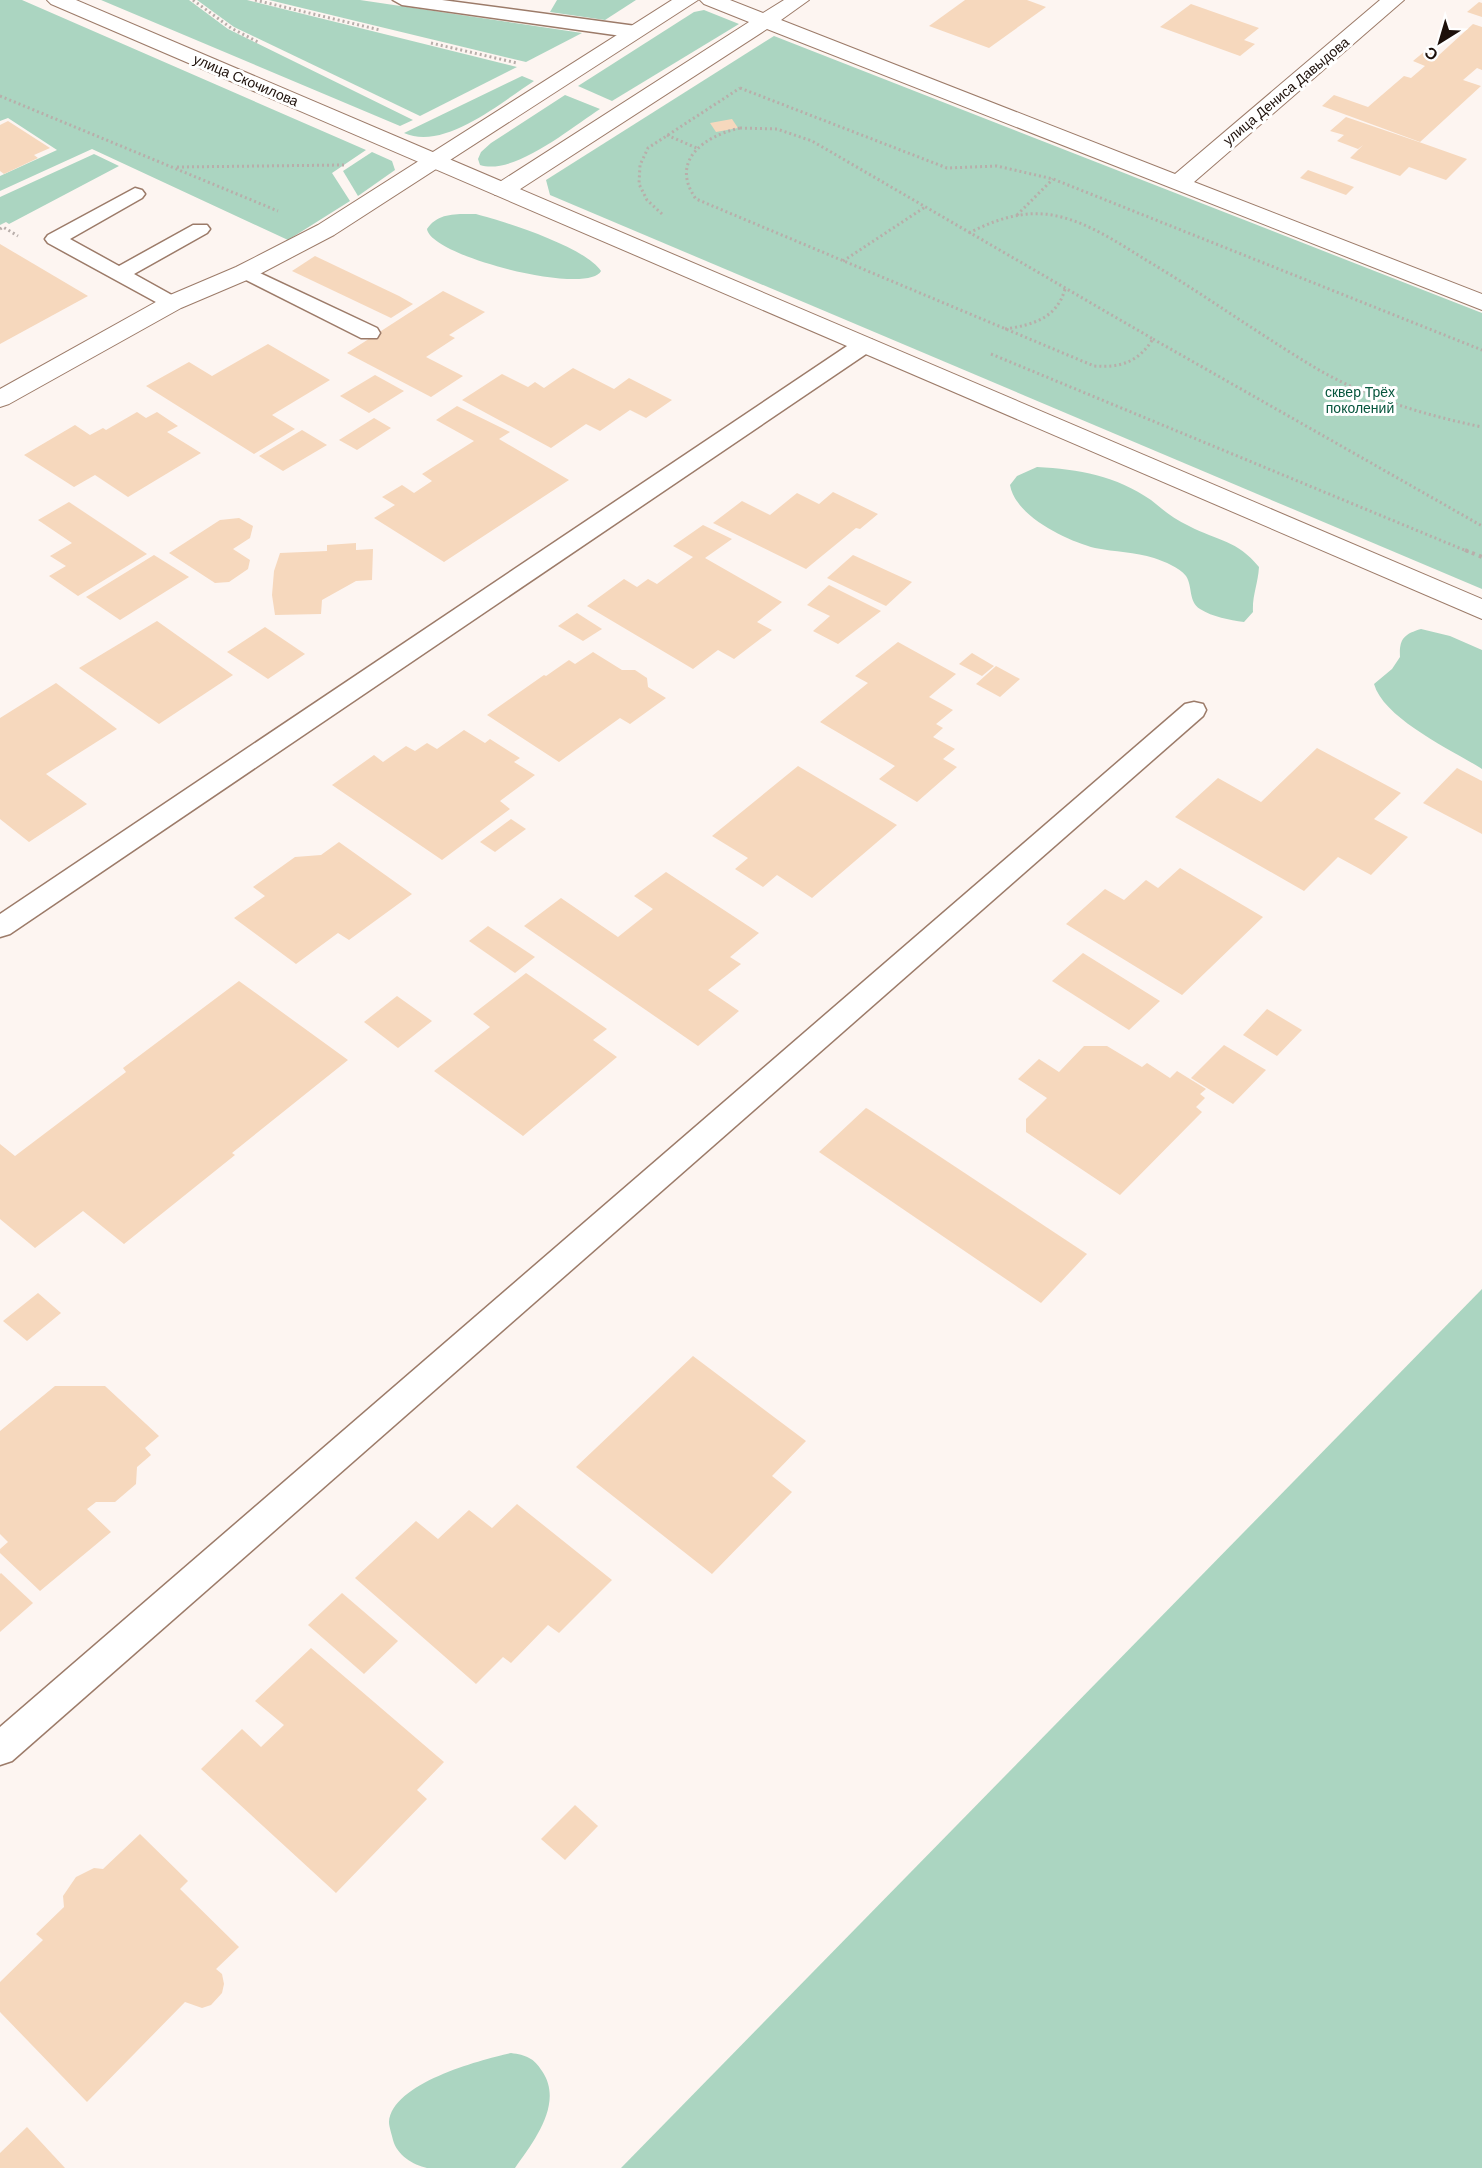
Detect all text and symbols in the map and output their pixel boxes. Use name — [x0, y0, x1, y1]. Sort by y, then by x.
north arrow — [1410, 12, 1470, 72]
street label: улица Дениса Давыдова — [1219, 33, 1353, 149]
text: С — [1420, 41, 1442, 65]
street label: улица Скочилова — [191, 50, 301, 110]
park label: сквер Трёх поколений — [1325, 383, 1395, 417]

